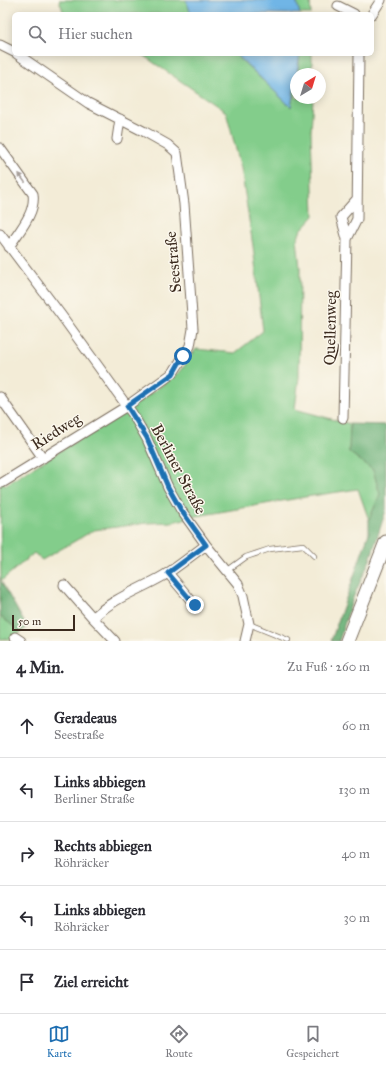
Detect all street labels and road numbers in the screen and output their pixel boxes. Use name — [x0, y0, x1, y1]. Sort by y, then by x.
street label: Seestraße — [161, 230, 185, 294]
street label: Quellenweg — [320, 290, 341, 366]
street label: Riedweg — [28, 408, 85, 454]
street label: Berliner Straße — [147, 421, 211, 518]

